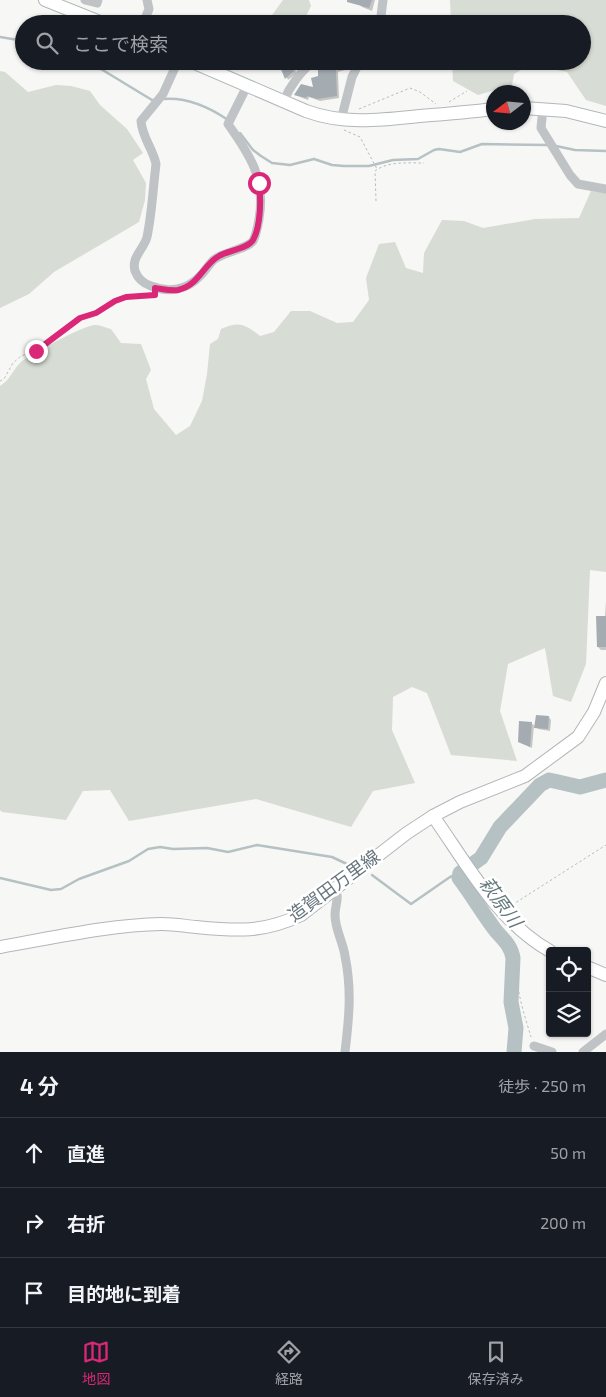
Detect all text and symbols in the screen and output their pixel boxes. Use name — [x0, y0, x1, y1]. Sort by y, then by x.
search box — [15, 15, 591, 70]
icon: search — [33, 29, 61, 57]
text: ここで検索 — [73, 32, 168, 55]
north arrow — [486, 85, 531, 130]
route start — [248, 172, 271, 195]
route end — [25, 340, 48, 363]
street label: 造賀田万里線 — [283, 845, 384, 926]
water label: 萩原川 — [475, 872, 529, 933]
map controls — [546, 947, 591, 1037]
button: locate — [546, 947, 591, 992]
button: layers — [546, 992, 591, 1037]
text: 4 分 — [20, 1073, 59, 1098]
text: 徒歩 · 250 m — [498, 1076, 586, 1095]
icon: ahead — [20, 1139, 48, 1167]
text: 直進 — [67, 1142, 105, 1165]
text: 50 m — [550, 1143, 586, 1162]
icon: right — [20, 1209, 48, 1237]
text: 右折 — [67, 1212, 105, 1235]
text: 200 m — [540, 1213, 586, 1232]
icon: arrive — [20, 1279, 48, 1307]
text: 目的地に到着 — [67, 1282, 181, 1305]
tab: 地図 — [82, 1338, 110, 1388]
tab: 経路 — [275, 1338, 303, 1388]
tab: 保存済み — [468, 1338, 524, 1388]

